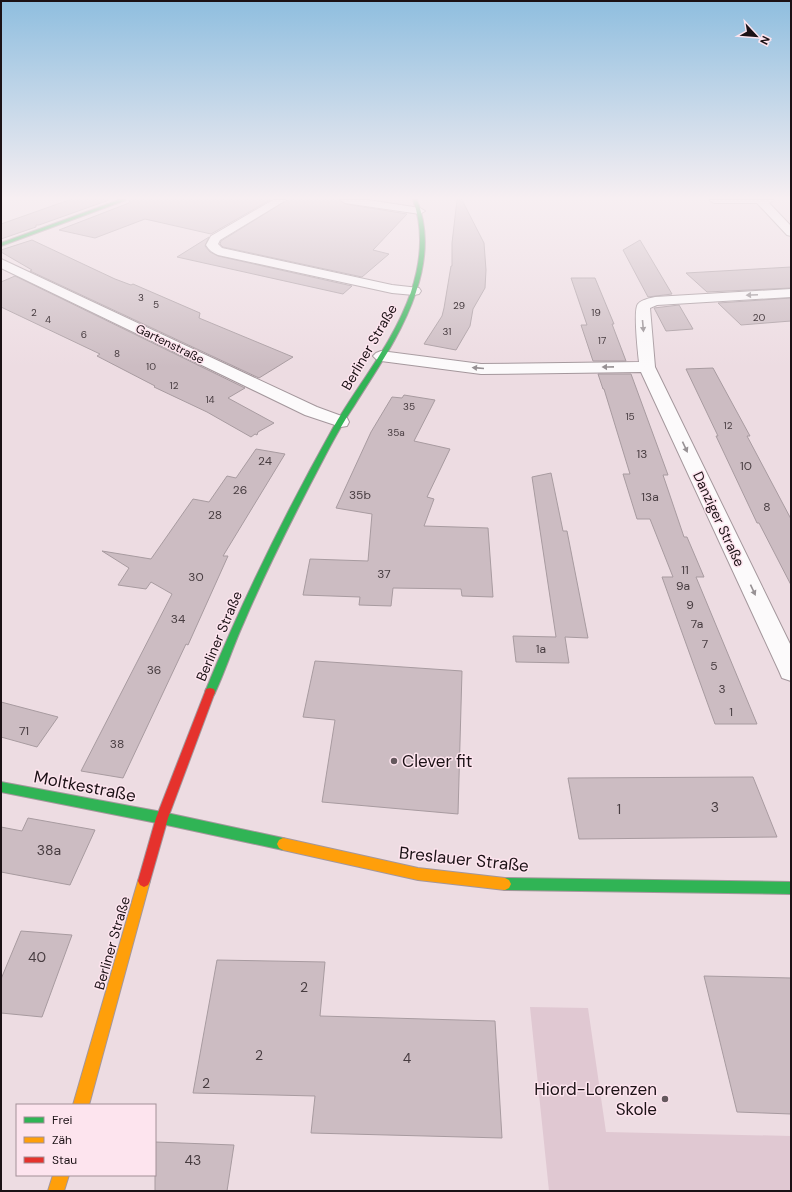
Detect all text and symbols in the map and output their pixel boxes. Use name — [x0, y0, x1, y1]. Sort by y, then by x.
north arrow — [736, 16, 776, 56]
text: N — [757, 34, 773, 47]
house number: 3 — [138, 291, 144, 304]
one-way arrow — [745, 292, 758, 298]
house number: 5 — [153, 298, 159, 311]
house number: 29 — [453, 299, 465, 312]
street label: Berliner Straße — [337, 301, 401, 393]
house number: 2 — [31, 306, 37, 319]
house number: 19 — [591, 306, 601, 319]
house number: 20 — [753, 311, 765, 324]
house number: 4 — [45, 313, 51, 326]
one-way arrow — [640, 320, 647, 332]
street label: Gartenstraße — [133, 321, 207, 368]
house number: 31 — [443, 325, 451, 338]
house number: 6 — [81, 328, 87, 341]
house number: 17 — [598, 334, 606, 347]
house number: 8 — [114, 347, 120, 360]
house number: 10 — [146, 360, 156, 373]
one-way arrow — [601, 364, 614, 370]
one-way arrow — [472, 365, 484, 372]
house number: 12 — [170, 379, 179, 392]
house number: 14 — [205, 393, 215, 406]
house number: 35 — [403, 400, 415, 413]
house number: 15 — [625, 410, 635, 423]
house number: 12 — [724, 419, 733, 432]
house number: 35a — [387, 426, 405, 439]
one-way arrow — [682, 442, 688, 453]
house number: 13 — [637, 446, 647, 462]
house number: 24 — [258, 453, 272, 469]
house number: 10 — [740, 458, 752, 474]
street label: Danziger Straße — [689, 469, 749, 569]
house number: 26 — [233, 482, 247, 498]
house number: 35b — [349, 487, 371, 503]
house number: 13a — [641, 489, 659, 505]
house number: 8 — [763, 499, 771, 515]
house number: 28 — [208, 507, 222, 523]
house number: 11 — [681, 562, 689, 578]
house number: 37 — [377, 566, 391, 582]
house number: 30 — [188, 569, 204, 585]
house number: 9a — [676, 578, 690, 594]
one-way arrow — [750, 584, 756, 596]
street label: Berliner Straße — [192, 588, 246, 684]
house number: 9 — [686, 597, 694, 613]
house number: 34 — [171, 611, 185, 627]
house number: 7a — [691, 616, 703, 632]
house number: 7 — [702, 636, 708, 652]
house number: 1a — [536, 641, 546, 657]
house number: 5 — [710, 658, 718, 674]
house number: 36 — [147, 662, 161, 678]
house number: 3 — [718, 681, 726, 697]
house number: 1 — [729, 704, 733, 720]
house number: 71 — [19, 723, 29, 739]
house number: 38 — [110, 736, 124, 752]
place label: Clever fit — [402, 750, 473, 772]
marker: Clever fit — [389, 756, 399, 766]
street label: Moltkestraße — [32, 765, 138, 807]
house number: 3 — [711, 798, 719, 816]
house number: 1 — [617, 800, 621, 818]
house number: 38a — [37, 841, 61, 859]
street label: Breslauer Straße — [398, 841, 530, 877]
street label: Berliner Straße — [90, 894, 134, 992]
house number: 40 — [28, 948, 46, 966]
house number: 2 — [300, 978, 308, 996]
house number: 2 — [255, 1046, 263, 1064]
house number: 4 — [403, 1049, 412, 1067]
house number: 2 — [202, 1074, 210, 1092]
place label: Hiord-Lorenzen Skole — [534, 1078, 657, 1120]
marker: Hiord-Lorenzen Skole — [660, 1094, 670, 1104]
legend — [16, 1104, 156, 1176]
text: Frei — [52, 1112, 72, 1128]
text: Zäh — [52, 1132, 72, 1148]
house number: 43 — [185, 1151, 201, 1169]
text: Stau — [52, 1152, 77, 1168]

